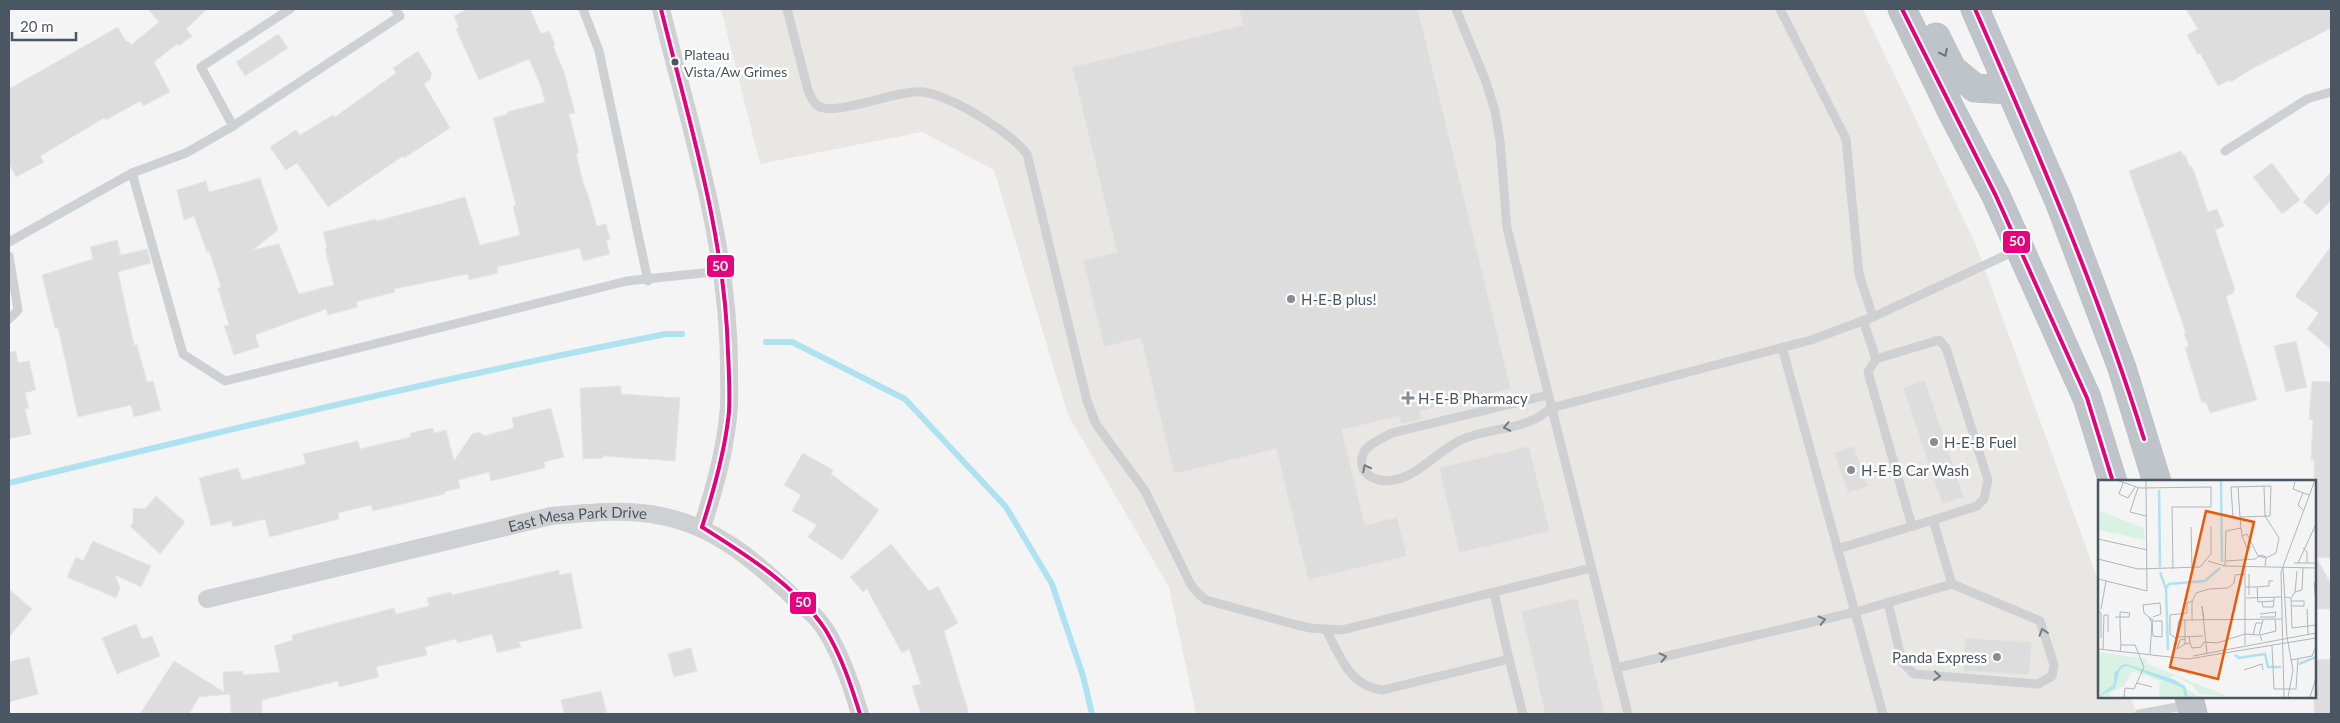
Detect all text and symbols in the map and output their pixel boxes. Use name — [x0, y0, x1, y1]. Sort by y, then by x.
scale bar — [12, 10, 76, 42]
text: 20 m — [20, 17, 54, 35]
place label: Plateau Vista/Aw Grimes — [684, 46, 787, 80]
one-way arrow — [1938, 47, 1948, 56]
marker: Plateau Vista/Aw Grimes — [670, 57, 680, 67]
line badge: 50 — [2002, 230, 2031, 254]
text: 50 — [2009, 232, 2025, 249]
line badge: 50 — [706, 254, 735, 278]
text: 50 — [712, 257, 728, 274]
place label: H-E-B plus! — [1301, 290, 1377, 308]
marker: H-E-B plus! — [1285, 293, 1297, 305]
place label: H-E-B Pharmacy — [1418, 389, 1528, 407]
marker: H-E-B Pharmacy — [1402, 392, 1414, 404]
one-way arrow — [1502, 421, 1511, 432]
place label: H-E-B Fuel — [1944, 433, 2017, 451]
marker: H-E-B Fuel — [1928, 436, 1940, 448]
place label: H-E-B Car Wash — [1861, 461, 1969, 479]
one-way arrow — [1362, 464, 1372, 473]
marker: H-E-B Car Wash — [1845, 464, 1857, 476]
inset map — [2098, 480, 2315, 698]
street label: East Mesa Park Drive — [506, 503, 648, 535]
line badge: 50 — [789, 591, 817, 615]
text: 50 — [795, 593, 811, 610]
one-way arrow — [1817, 615, 1826, 626]
one-way arrow — [2039, 629, 2049, 637]
place label: Panda Express — [1892, 648, 1987, 666]
marker: Panda Express — [1991, 651, 2003, 663]
one-way arrow — [1659, 652, 1668, 663]
one-way arrow — [1934, 670, 1942, 681]

